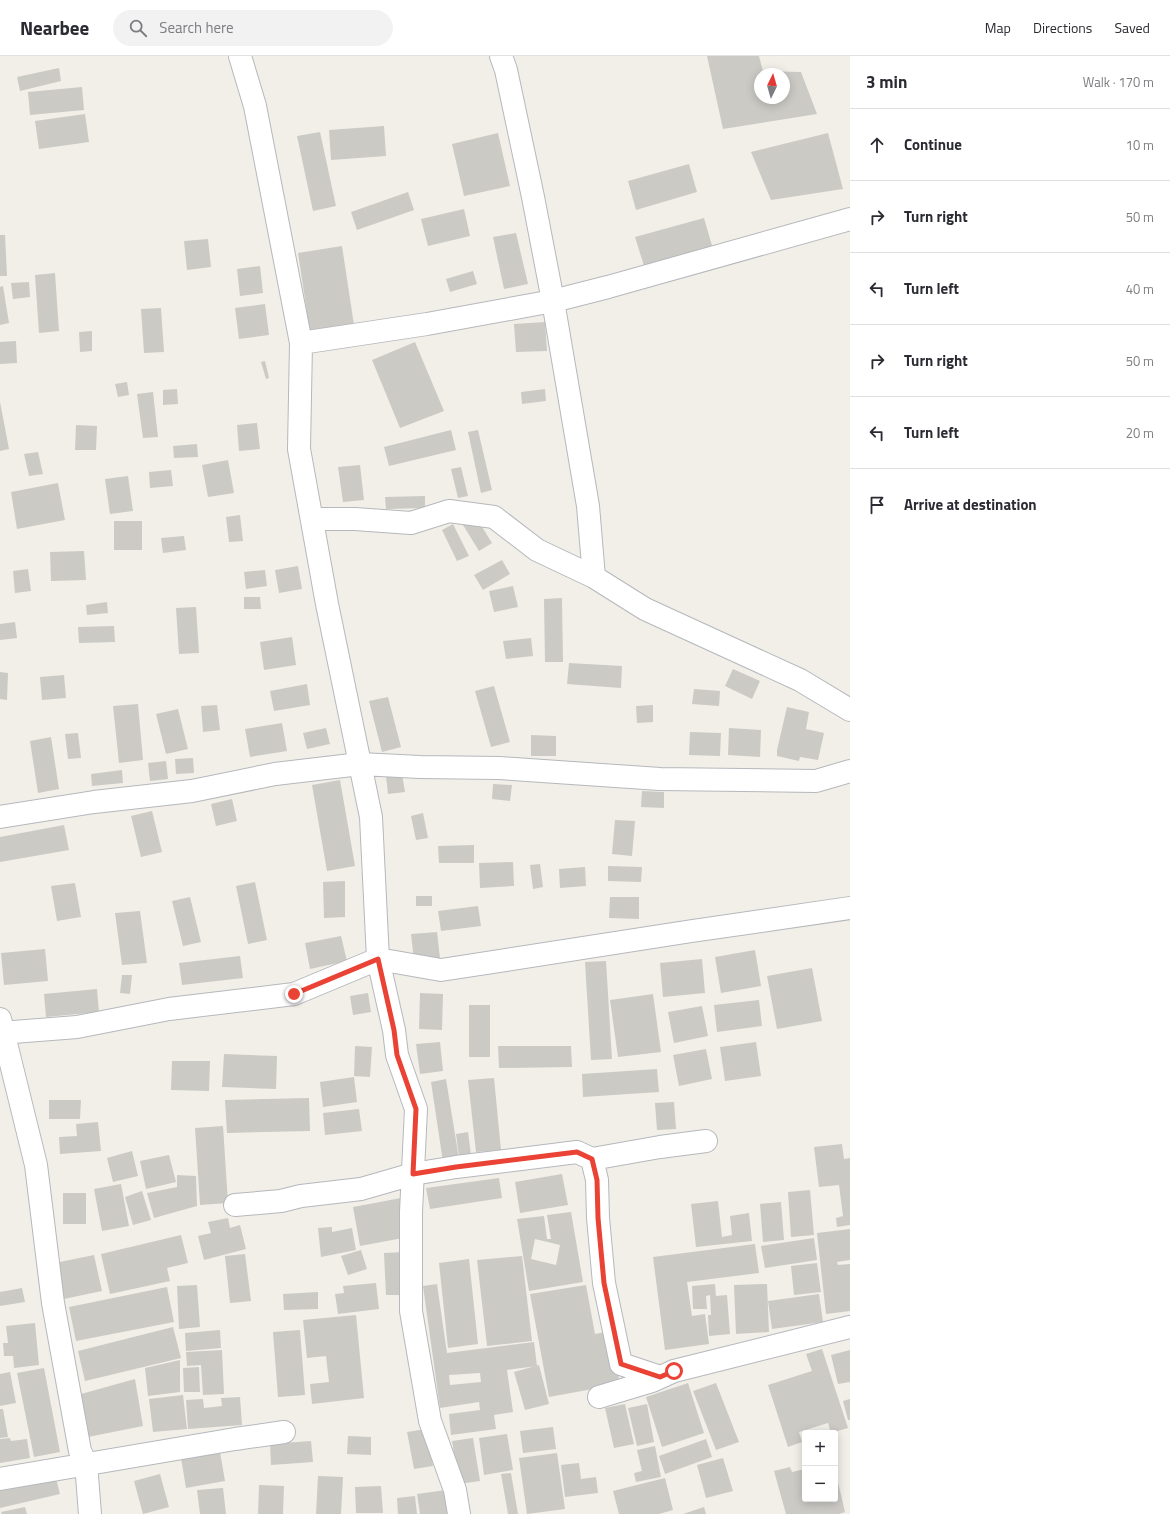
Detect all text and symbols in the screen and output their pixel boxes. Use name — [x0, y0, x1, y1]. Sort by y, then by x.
search box — [113, 10, 393, 46]
text: Nearbee — [20, 13, 89, 42]
text: Search here — [159, 16, 234, 39]
icon: search — [127, 17, 149, 39]
text: Map — [985, 17, 1011, 38]
text: Directions — [1033, 17, 1092, 38]
text: Saved — [1114, 17, 1150, 38]
north arrow — [754, 68, 790, 104]
text: 3 min — [866, 69, 907, 95]
text: Walk · 170 m — [1083, 72, 1154, 92]
text: Continue — [904, 133, 962, 156]
icon: ahead — [866, 134, 888, 156]
text: 10 m — [1126, 135, 1154, 155]
text: Turn right — [904, 205, 968, 228]
icon: right — [866, 206, 888, 228]
text: 50 m — [1126, 207, 1154, 227]
text: Turn left — [904, 277, 959, 300]
icon: left — [866, 278, 888, 300]
text: 40 m — [1126, 279, 1154, 299]
text: Turn right — [904, 349, 968, 372]
icon: right — [866, 350, 888, 372]
text: 50 m — [1126, 351, 1154, 371]
text: Turn left — [904, 421, 959, 444]
icon: left — [866, 422, 888, 444]
text: 20 m — [1126, 423, 1154, 443]
text: Arrive at destination — [904, 493, 1037, 516]
icon: arrive — [866, 494, 888, 516]
route end — [285, 985, 303, 1003]
route start — [665, 1362, 683, 1380]
map controls — [802, 1430, 838, 1502]
button: + — [802, 1430, 838, 1466]
button: − — [802, 1466, 838, 1502]

